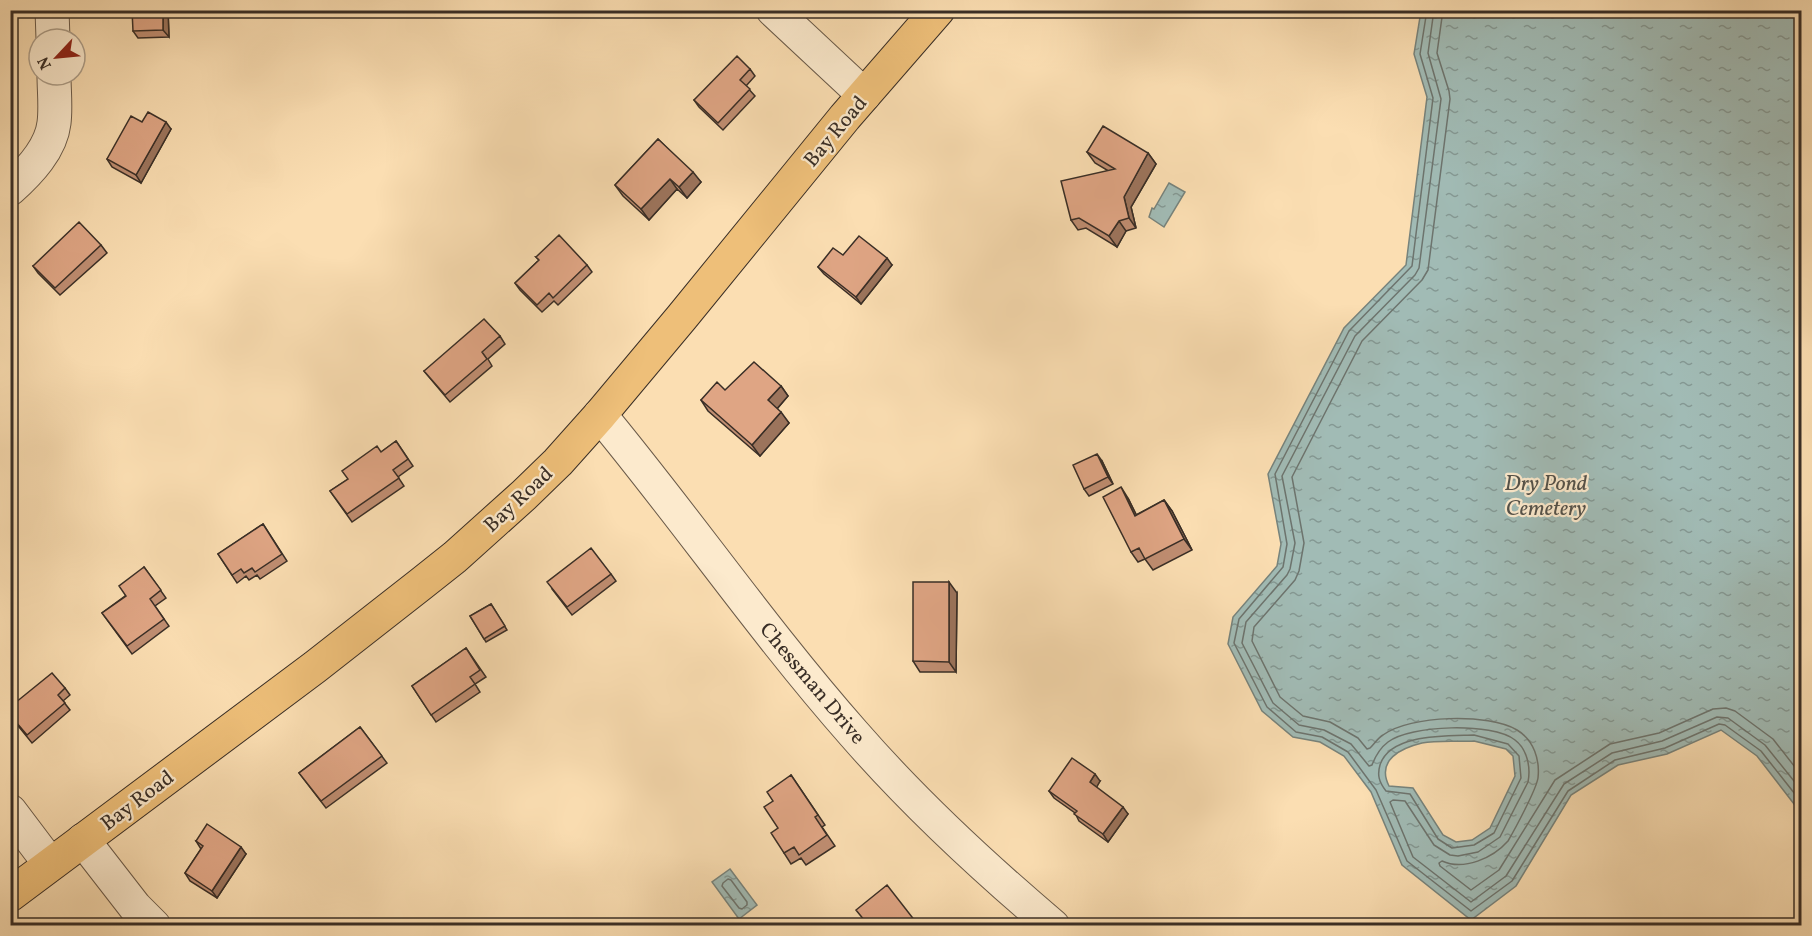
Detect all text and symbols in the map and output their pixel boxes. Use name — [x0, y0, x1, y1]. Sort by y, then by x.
north arrow — [27, 27, 87, 87]
text: N — [33, 52, 58, 73]
street label: Bay Road — [798, 90, 875, 174]
street label: Bay Road — [478, 460, 560, 540]
water label: Dry Pond Cemetery — [1505, 469, 1588, 525]
street label: Chessman Drive — [752, 617, 872, 751]
street label: Bay Road — [95, 764, 181, 838]

